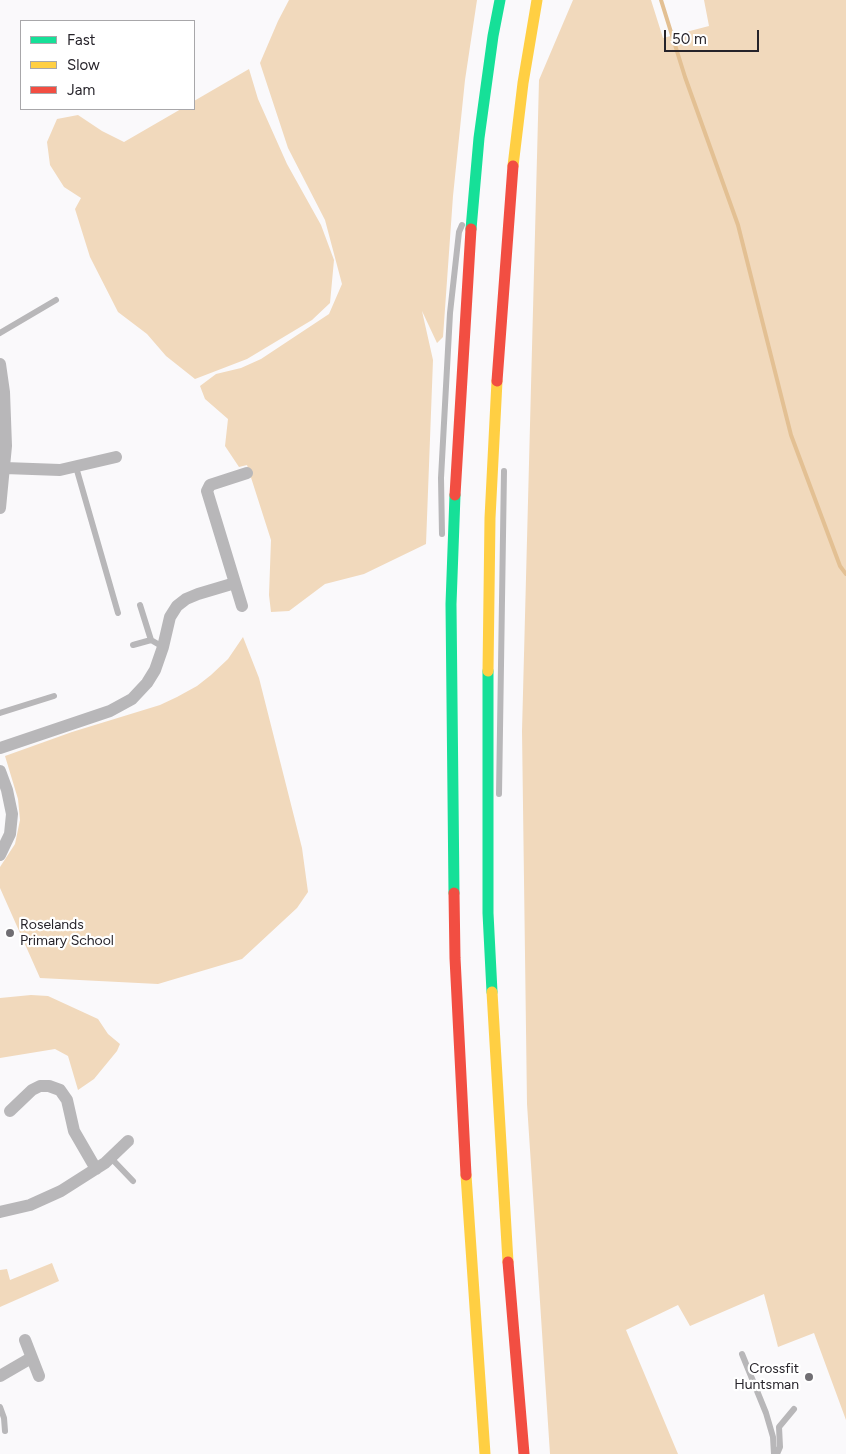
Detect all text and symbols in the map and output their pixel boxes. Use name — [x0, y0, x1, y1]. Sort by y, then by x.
legend — [20, 20, 195, 110]
scale bar — [666, 20, 761, 52]
text: 50 m — [672, 30, 707, 48]
text: Fast — [67, 31, 95, 49]
text: Slow — [67, 56, 100, 74]
text: Jam — [67, 81, 95, 99]
place label: Roselands Primary School — [20, 917, 114, 950]
marker: Roselands Primary School — [4, 927, 16, 939]
place label: Crossfit Huntsman — [734, 1361, 799, 1394]
marker: Crossfit Huntsman — [803, 1371, 815, 1383]

